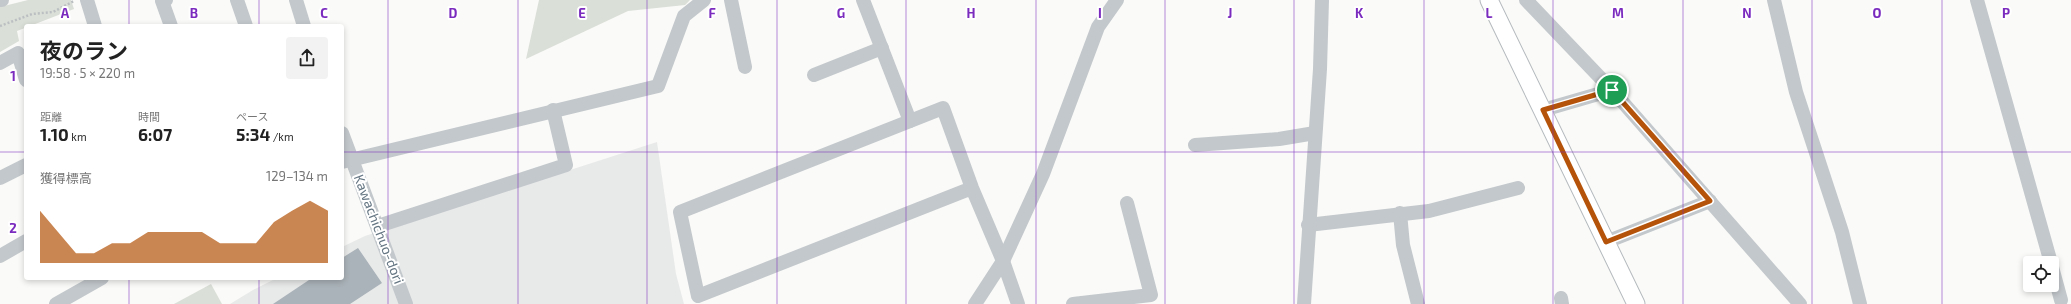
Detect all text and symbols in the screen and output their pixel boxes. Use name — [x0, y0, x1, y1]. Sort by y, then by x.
text: A — [61, 5, 70, 21]
text: B — [190, 5, 198, 21]
text: C — [320, 5, 328, 21]
text: D — [449, 5, 458, 21]
text: E — [578, 5, 586, 21]
text: F — [708, 5, 716, 21]
text: G — [837, 5, 845, 21]
text: H — [967, 5, 976, 21]
text: I — [1098, 5, 1102, 21]
text: J — [1228, 5, 1232, 21]
text: K — [1355, 5, 1364, 21]
text: L — [1486, 5, 1493, 21]
text: M — [1612, 5, 1624, 21]
text: N — [1742, 5, 1752, 21]
text: O — [1873, 5, 1882, 21]
text: P — [2002, 5, 2010, 21]
text: 夜のラン — [40, 37, 128, 63]
button: share — [286, 37, 328, 79]
text: 19:58 · 5 × 220 m — [40, 65, 135, 81]
text: 1 — [10, 68, 16, 84]
pin — [1595, 73, 1629, 107]
icon: arrive — [1601, 79, 1623, 101]
text: 距離 — [40, 110, 62, 123]
text: 時間 — [138, 110, 160, 123]
text: ペース — [236, 110, 268, 123]
text: 1.10 — [40, 124, 69, 144]
text: 6:07 — [138, 124, 172, 144]
text: 5:34 — [236, 124, 270, 144]
text: km — [69, 130, 87, 143]
text: /km — [270, 130, 294, 143]
text: 129–134 m — [266, 168, 328, 184]
text: 獲得標高 — [40, 170, 92, 186]
street label: Kawachichuo-dori — [351, 172, 408, 286]
text: 2 — [9, 220, 17, 236]
map controls — [2023, 256, 2059, 292]
button: locate — [2023, 256, 2059, 292]

